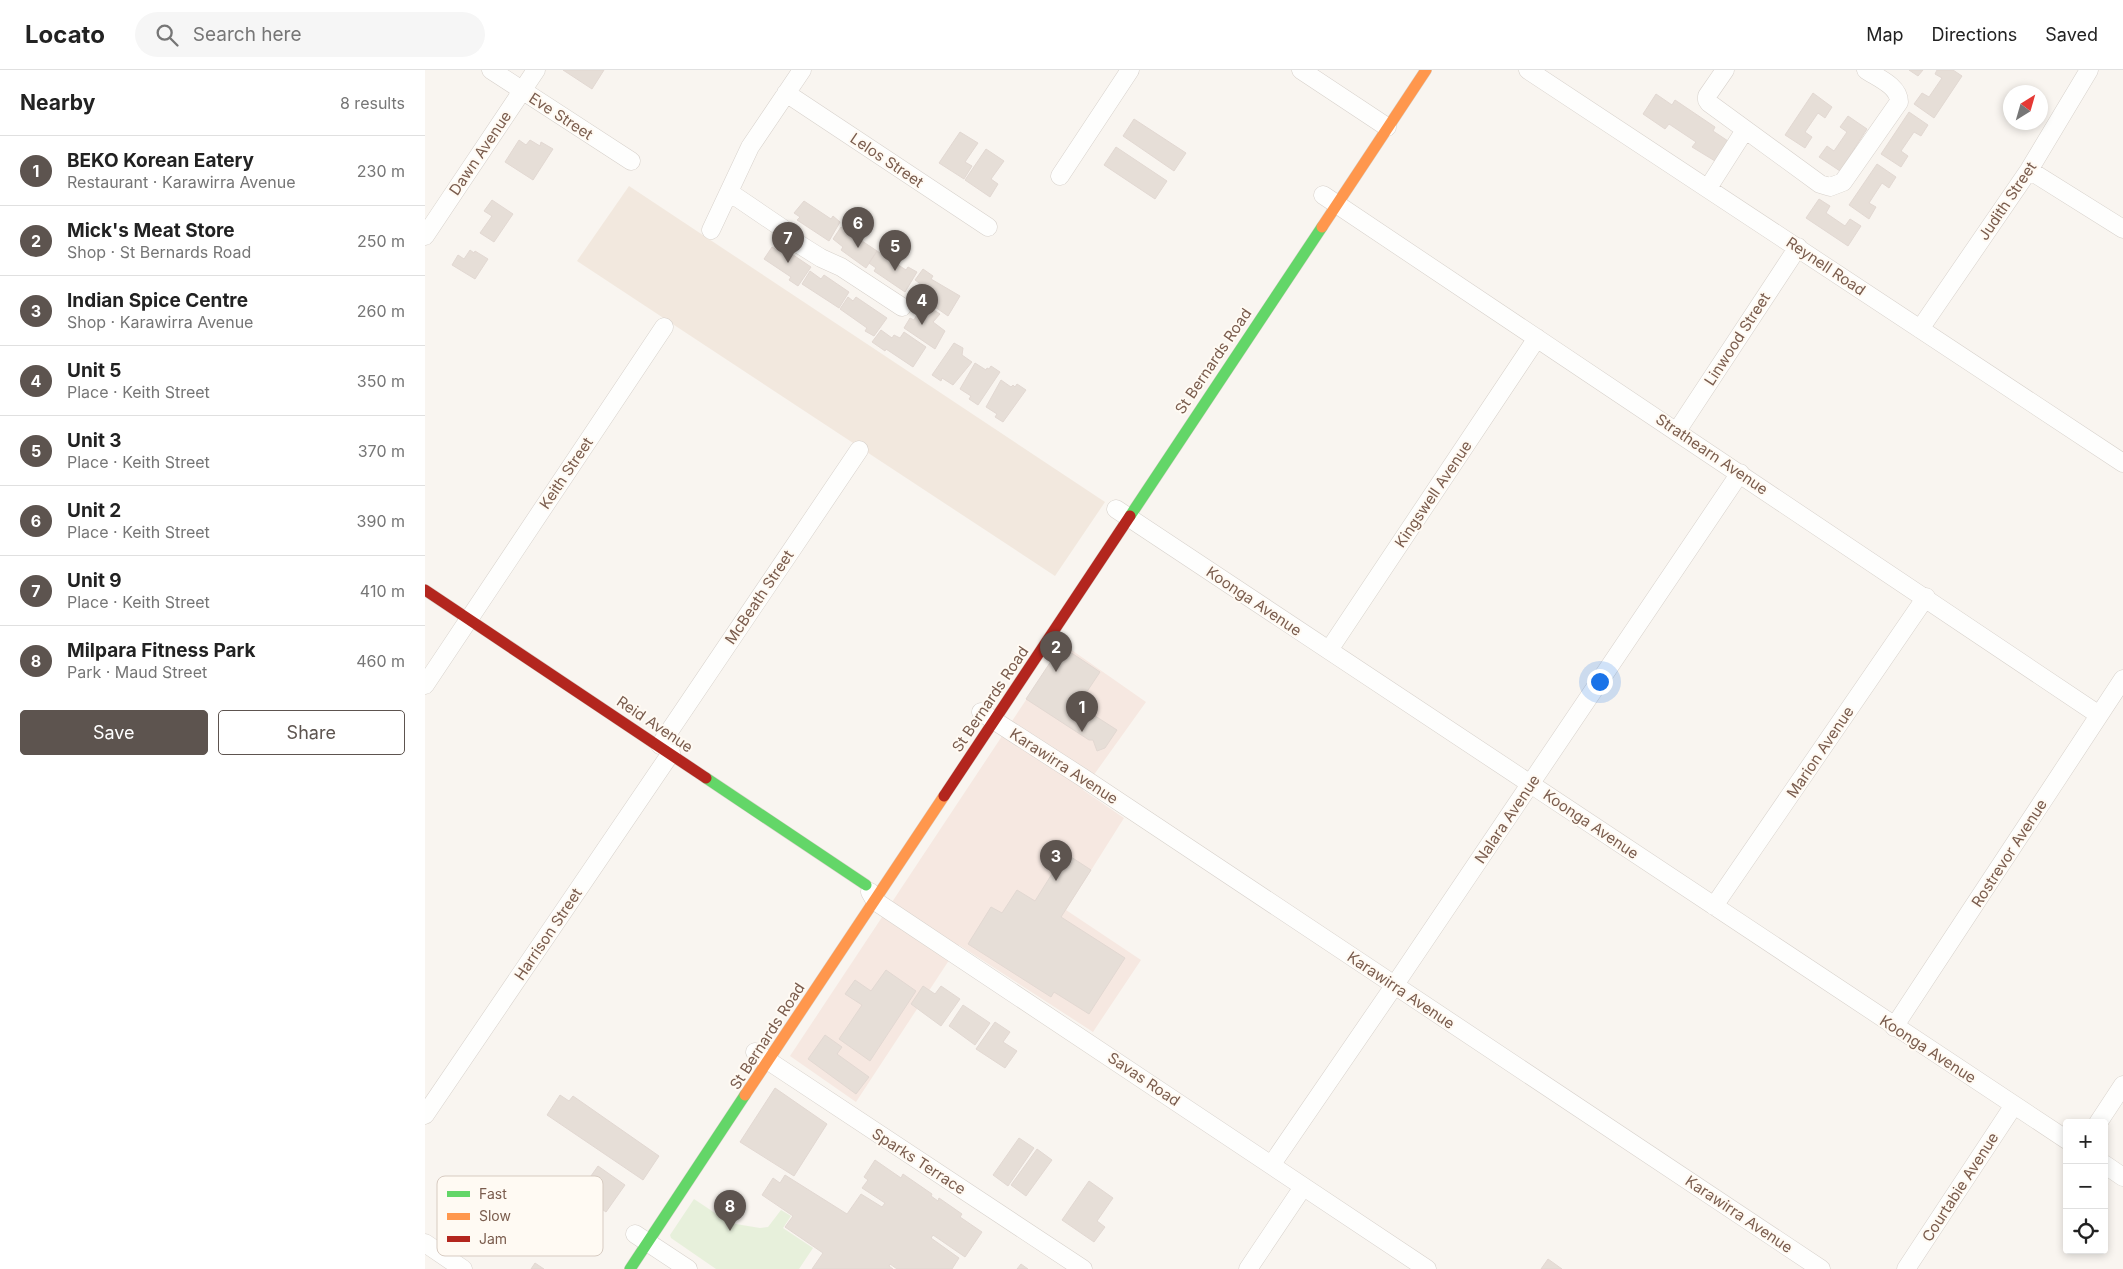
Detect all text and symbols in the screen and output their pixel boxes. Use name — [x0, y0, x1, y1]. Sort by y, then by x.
search box — [135, 12, 485, 57]
text: Locato — [25, 20, 105, 49]
icon: search — [153, 21, 181, 49]
text: Search here — [193, 23, 301, 46]
text: Map — [1866, 24, 1904, 45]
text: Directions — [1932, 24, 2017, 45]
text: Saved — [2045, 24, 2098, 45]
north arrow — [2003, 85, 2048, 130]
street label: Eve Street — [525, 88, 597, 144]
text: Nearby — [20, 90, 95, 115]
text: 8 results — [340, 93, 405, 113]
street label: Dawn Avenue — [445, 107, 515, 199]
street label: Lelos Street — [847, 129, 927, 191]
text: BEKO Korean Eatery — [67, 149, 254, 172]
street label: Judith Street — [1974, 158, 2040, 244]
text: 1 — [33, 161, 39, 181]
text: 230 m — [357, 161, 405, 181]
text: Restaurant · Karawirra Avenue — [67, 172, 296, 192]
pin: 6 — [842, 207, 874, 248]
text: Mick's Meat Store — [67, 219, 235, 242]
pin: 7 — [772, 222, 804, 263]
pin: 5 — [879, 230, 911, 271]
text: 2 — [31, 231, 41, 251]
text: 250 m — [357, 231, 405, 251]
street label: Reynell Road — [1783, 233, 1869, 299]
text: Shop · St Bernards Road — [67, 242, 251, 262]
pin: 4 — [906, 284, 938, 325]
text: Indian Spice Centre — [67, 289, 248, 312]
street label: Linwood Street — [1700, 289, 1774, 389]
text: 3 — [31, 301, 41, 321]
text: 260 m — [357, 301, 405, 321]
street label: St Bernards Road — [1171, 305, 1255, 417]
text: Shop · Karawirra Avenue — [67, 312, 253, 332]
text: Unit 5 — [67, 359, 122, 382]
text: 4 — [31, 371, 41, 391]
text: 350 m — [357, 371, 405, 391]
text: Place · Keith Street — [67, 382, 210, 402]
street label: Strathearn Avenue — [1652, 409, 1772, 499]
text: Unit 3 — [67, 429, 122, 452]
street label: Keith Street — [535, 434, 597, 512]
street label: Kingswell Avenue — [1390, 437, 1476, 551]
text: 5 — [31, 441, 41, 461]
text: 370 m — [358, 441, 405, 461]
text: Place · Keith Street — [67, 452, 210, 472]
text: Unit 2 — [67, 499, 121, 522]
text: 6 — [31, 511, 41, 531]
text: 390 m — [357, 511, 405, 531]
text: Place · Keith Street — [67, 522, 210, 542]
street label: McBeath Street — [720, 546, 798, 648]
street label: Koonga Avenue — [1203, 562, 1305, 640]
text: Unit 9 — [67, 569, 122, 592]
text: 7 — [31, 581, 41, 601]
text: 410 m — [360, 581, 405, 601]
text: Place · Keith Street — [67, 592, 210, 612]
pin: 2 — [1040, 631, 1072, 672]
text: Milpara Fitness Park — [67, 639, 256, 662]
street label: St Bernards Road — [948, 643, 1032, 755]
text: 8 — [31, 651, 41, 671]
text: 460 m — [356, 651, 405, 671]
text: Park · Maud Street — [67, 662, 207, 682]
your location — [1587, 669, 1613, 695]
pin: 1 — [1066, 691, 1098, 732]
street label: Reid Avenue — [613, 692, 697, 756]
street label: Marion Avenue — [1782, 703, 1858, 801]
button: Save — [20, 710, 208, 755]
button: Share — [218, 710, 405, 755]
street label: Karawirra Avenue — [1006, 724, 1122, 808]
street label: Nalara Avenue — [1470, 771, 1544, 867]
street label: Koonga Avenue — [1540, 785, 1642, 863]
street label: Rostrevor Avenue — [1967, 795, 2051, 911]
pin: 3 — [1040, 840, 1072, 881]
street label: Harrison Street — [510, 884, 586, 984]
street label: Karawirra Avenue — [1344, 947, 1458, 1033]
street label: St Bernards Road — [725, 979, 809, 1093]
street label: Koonga Avenue — [1876, 1011, 1980, 1087]
street label: Savas Road — [1104, 1048, 1184, 1110]
map controls — [2063, 1119, 2108, 1254]
button: + — [2063, 1119, 2108, 1164]
street label: Sparks Terrace — [868, 1124, 970, 1198]
street label: Courtabie Avenue — [1918, 1129, 2002, 1245]
button: − — [2063, 1164, 2108, 1209]
street label: Karawirra Avenue — [1682, 1171, 1796, 1257]
legend — [437, 1176, 603, 1256]
text: Fast — [479, 1185, 507, 1202]
pin: 8 — [714, 1190, 746, 1231]
text: Slow — [479, 1207, 511, 1224]
button: locate — [2063, 1209, 2108, 1254]
text: Jam — [479, 1230, 507, 1247]

